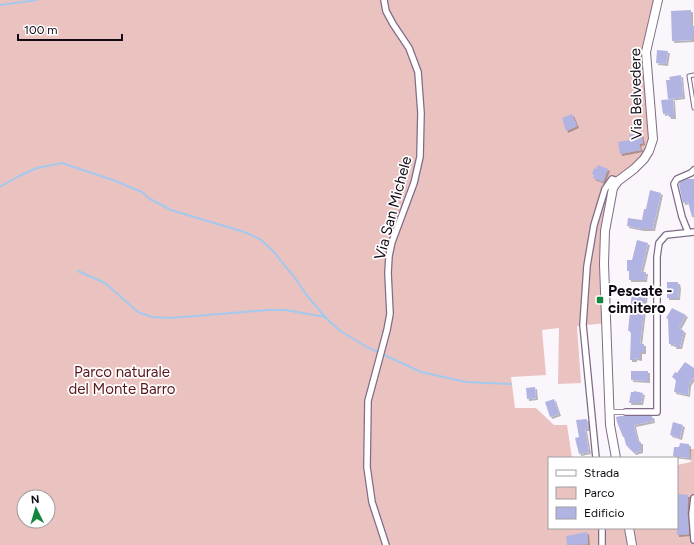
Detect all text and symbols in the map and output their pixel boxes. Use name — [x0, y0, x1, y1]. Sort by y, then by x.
scale bar — [18, 16, 122, 42]
text: 100 m — [24, 23, 58, 37]
street label: Via Belvedere — [626, 48, 646, 140]
street label: Via San Michele — [371, 154, 415, 262]
place label: Pescate - cimitero — [608, 282, 672, 317]
marker: Pescate - cimitero — [595, 295, 605, 305]
park label: Parco naturale del Monte Barro — [69, 363, 176, 398]
legend — [548, 457, 678, 529]
text: Strada — [584, 466, 619, 480]
text: Parco — [584, 486, 614, 500]
north arrow — [16, 489, 56, 529]
text: N — [30, 493, 40, 506]
text: Edificio — [584, 506, 624, 520]

